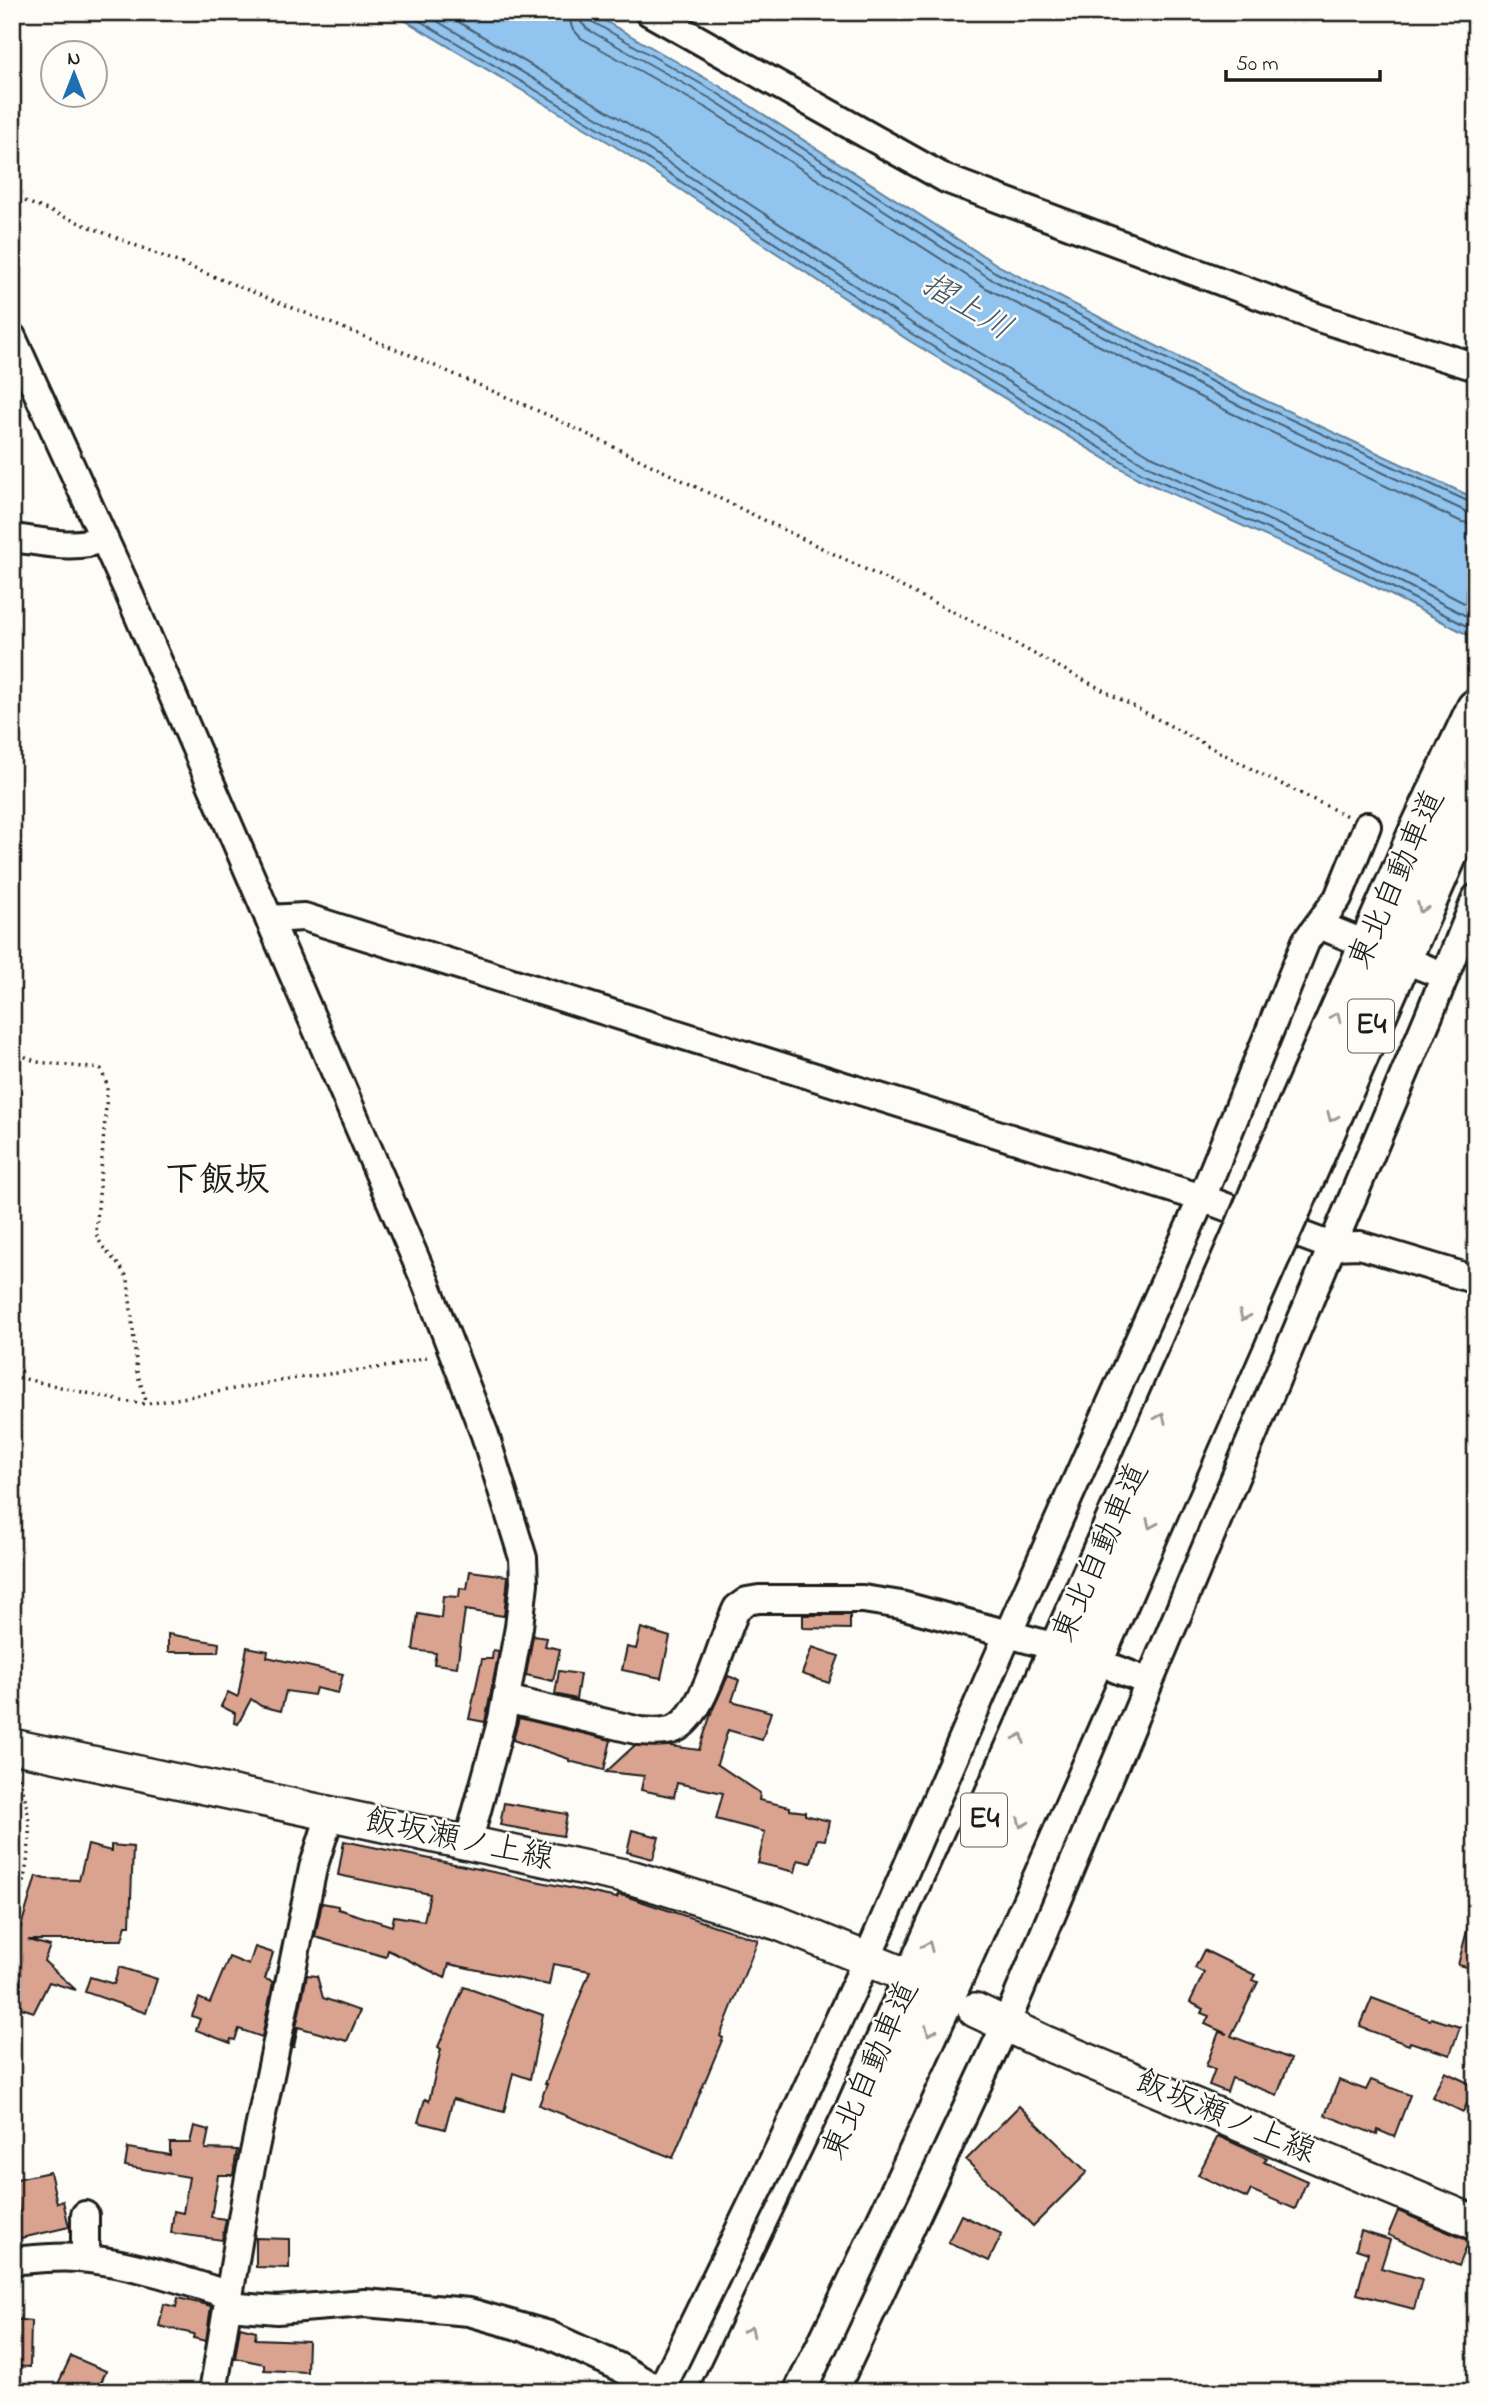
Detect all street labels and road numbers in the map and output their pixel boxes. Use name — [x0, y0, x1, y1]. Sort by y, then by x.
street label: 東北自動車道 — [1337, 783, 1459, 977]
road number: E4 — [1348, 1000, 1394, 1052]
street label: 東北自動車道 — [1041, 1456, 1163, 1650]
road number: E4 — [961, 1794, 1007, 1846]
street label: 飯坂瀬ノ上線 — [360, 1798, 558, 1884]
street label: 東北自動車道 — [811, 1974, 933, 2168]
street label: 飯坂瀬ノ上線 — [1127, 2059, 1323, 2177]

